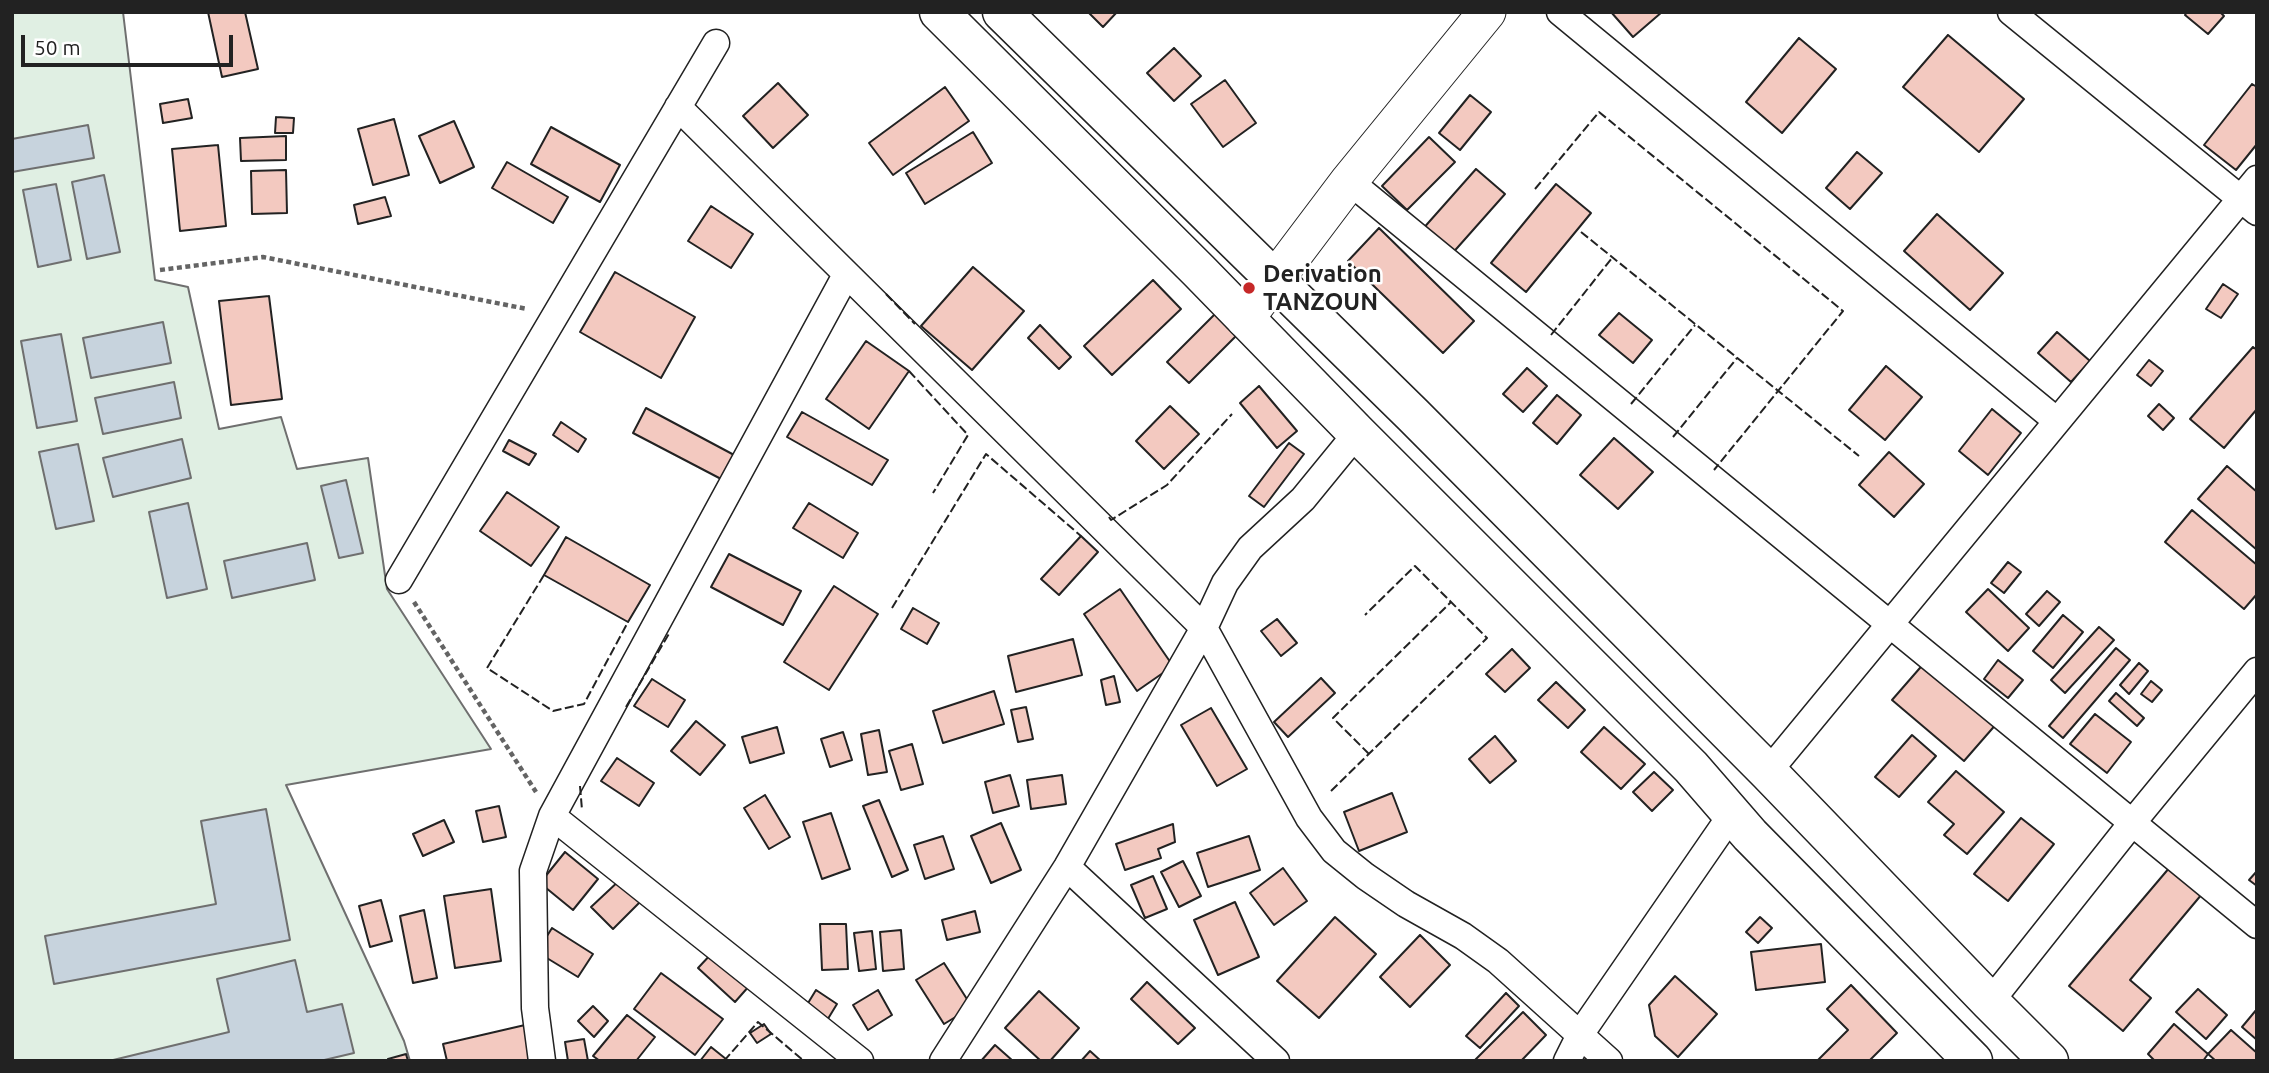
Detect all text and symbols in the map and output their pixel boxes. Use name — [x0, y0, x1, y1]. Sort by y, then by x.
scale bar — [24, 21, 236, 65]
text: 50 m — [34, 35, 81, 59]
place label: Derivation TANZOUN — [1263, 260, 1382, 316]
marker: Derivation TANZOUN — [1241, 280, 1257, 296]

